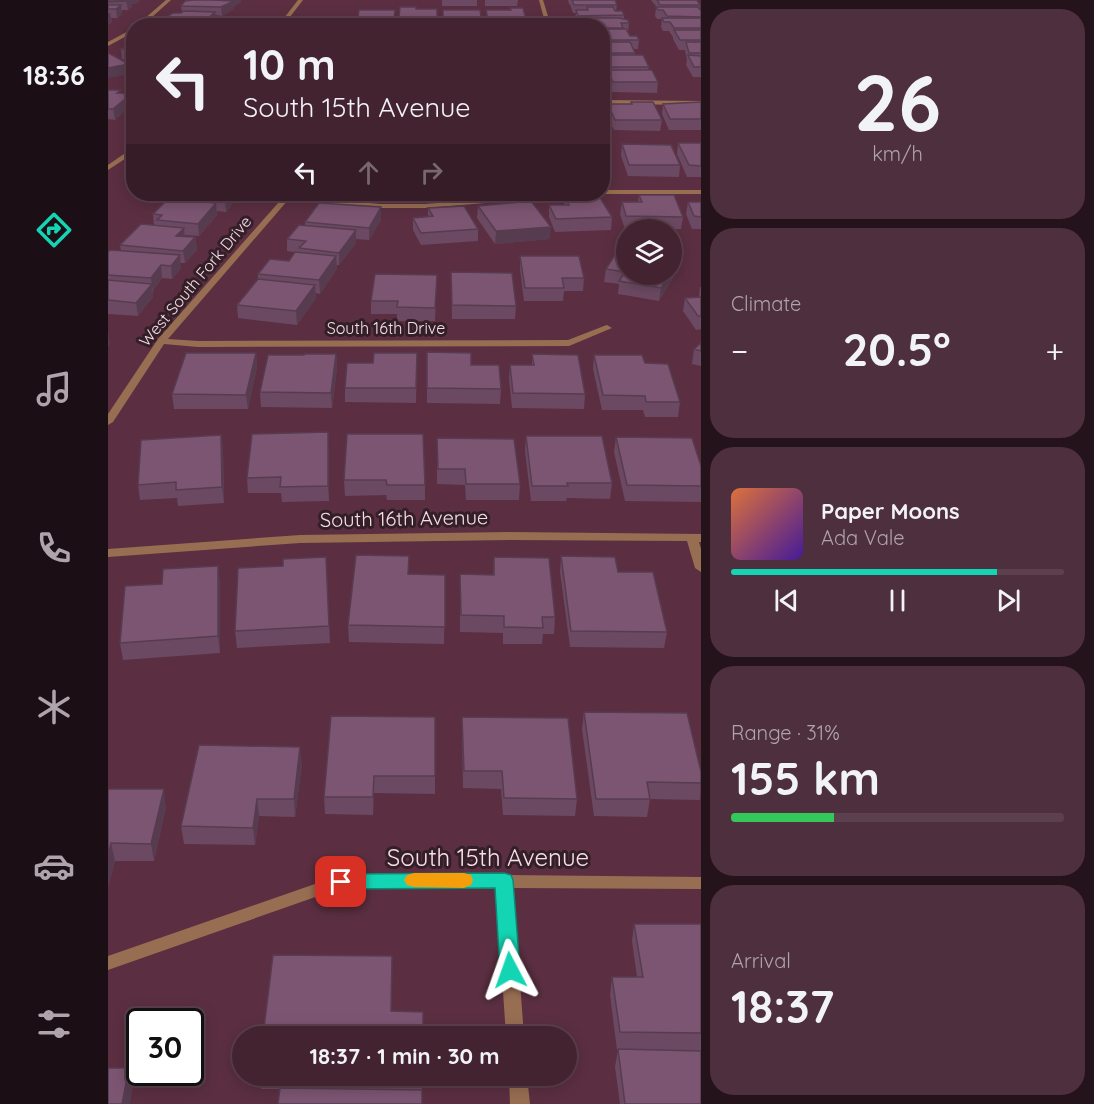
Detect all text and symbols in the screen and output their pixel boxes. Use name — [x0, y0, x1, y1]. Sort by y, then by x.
text: 10 m — [243, 38, 336, 91]
icon: left — [144, 42, 222, 120]
text: 26 — [854, 53, 941, 151]
text: 18:36 — [23, 58, 85, 92]
text: South 15th Avenue — [243, 90, 471, 124]
text: km/h — [872, 141, 923, 166]
icon: left — [289, 156, 322, 189]
icon: ahead — [352, 156, 385, 189]
icon: right — [415, 156, 448, 189]
icon: directions — [33, 209, 75, 251]
street label: West South Fork Drive — [135, 212, 255, 350]
map controls — [616, 219, 682, 285]
button: layers — [616, 219, 682, 285]
text: Climate — [731, 291, 801, 316]
street label: South 16th Drive — [327, 318, 445, 338]
text: 20.5° — [843, 321, 951, 377]
text: − — [731, 330, 748, 371]
text: + — [1045, 330, 1064, 371]
icon: music — [33, 368, 75, 410]
text: Paper Moons — [821, 497, 960, 525]
street label: South 16th Avenue — [320, 504, 488, 532]
text: Ada Vale — [821, 525, 905, 550]
icon: phone — [33, 527, 75, 569]
icon: previous — [770, 584, 803, 617]
icon: pause — [881, 584, 914, 617]
icon: next — [992, 584, 1025, 617]
icon: climate — [33, 686, 75, 728]
text: Range · 31% — [731, 720, 840, 745]
text: 155 km — [731, 750, 880, 806]
street label: South 15th Avenue — [387, 842, 589, 872]
icon: car — [33, 845, 75, 887]
pin — [315, 856, 366, 907]
icon: arrive — [324, 865, 357, 898]
position arrow — [478, 938, 542, 1002]
text: Arrival — [731, 948, 791, 973]
text: 18:37 — [731, 978, 834, 1034]
icon: filters — [33, 1003, 75, 1045]
speed limit sign: 30 — [126, 1008, 204, 1086]
text: 18:37 · 1 min · 30 m — [310, 1042, 500, 1070]

